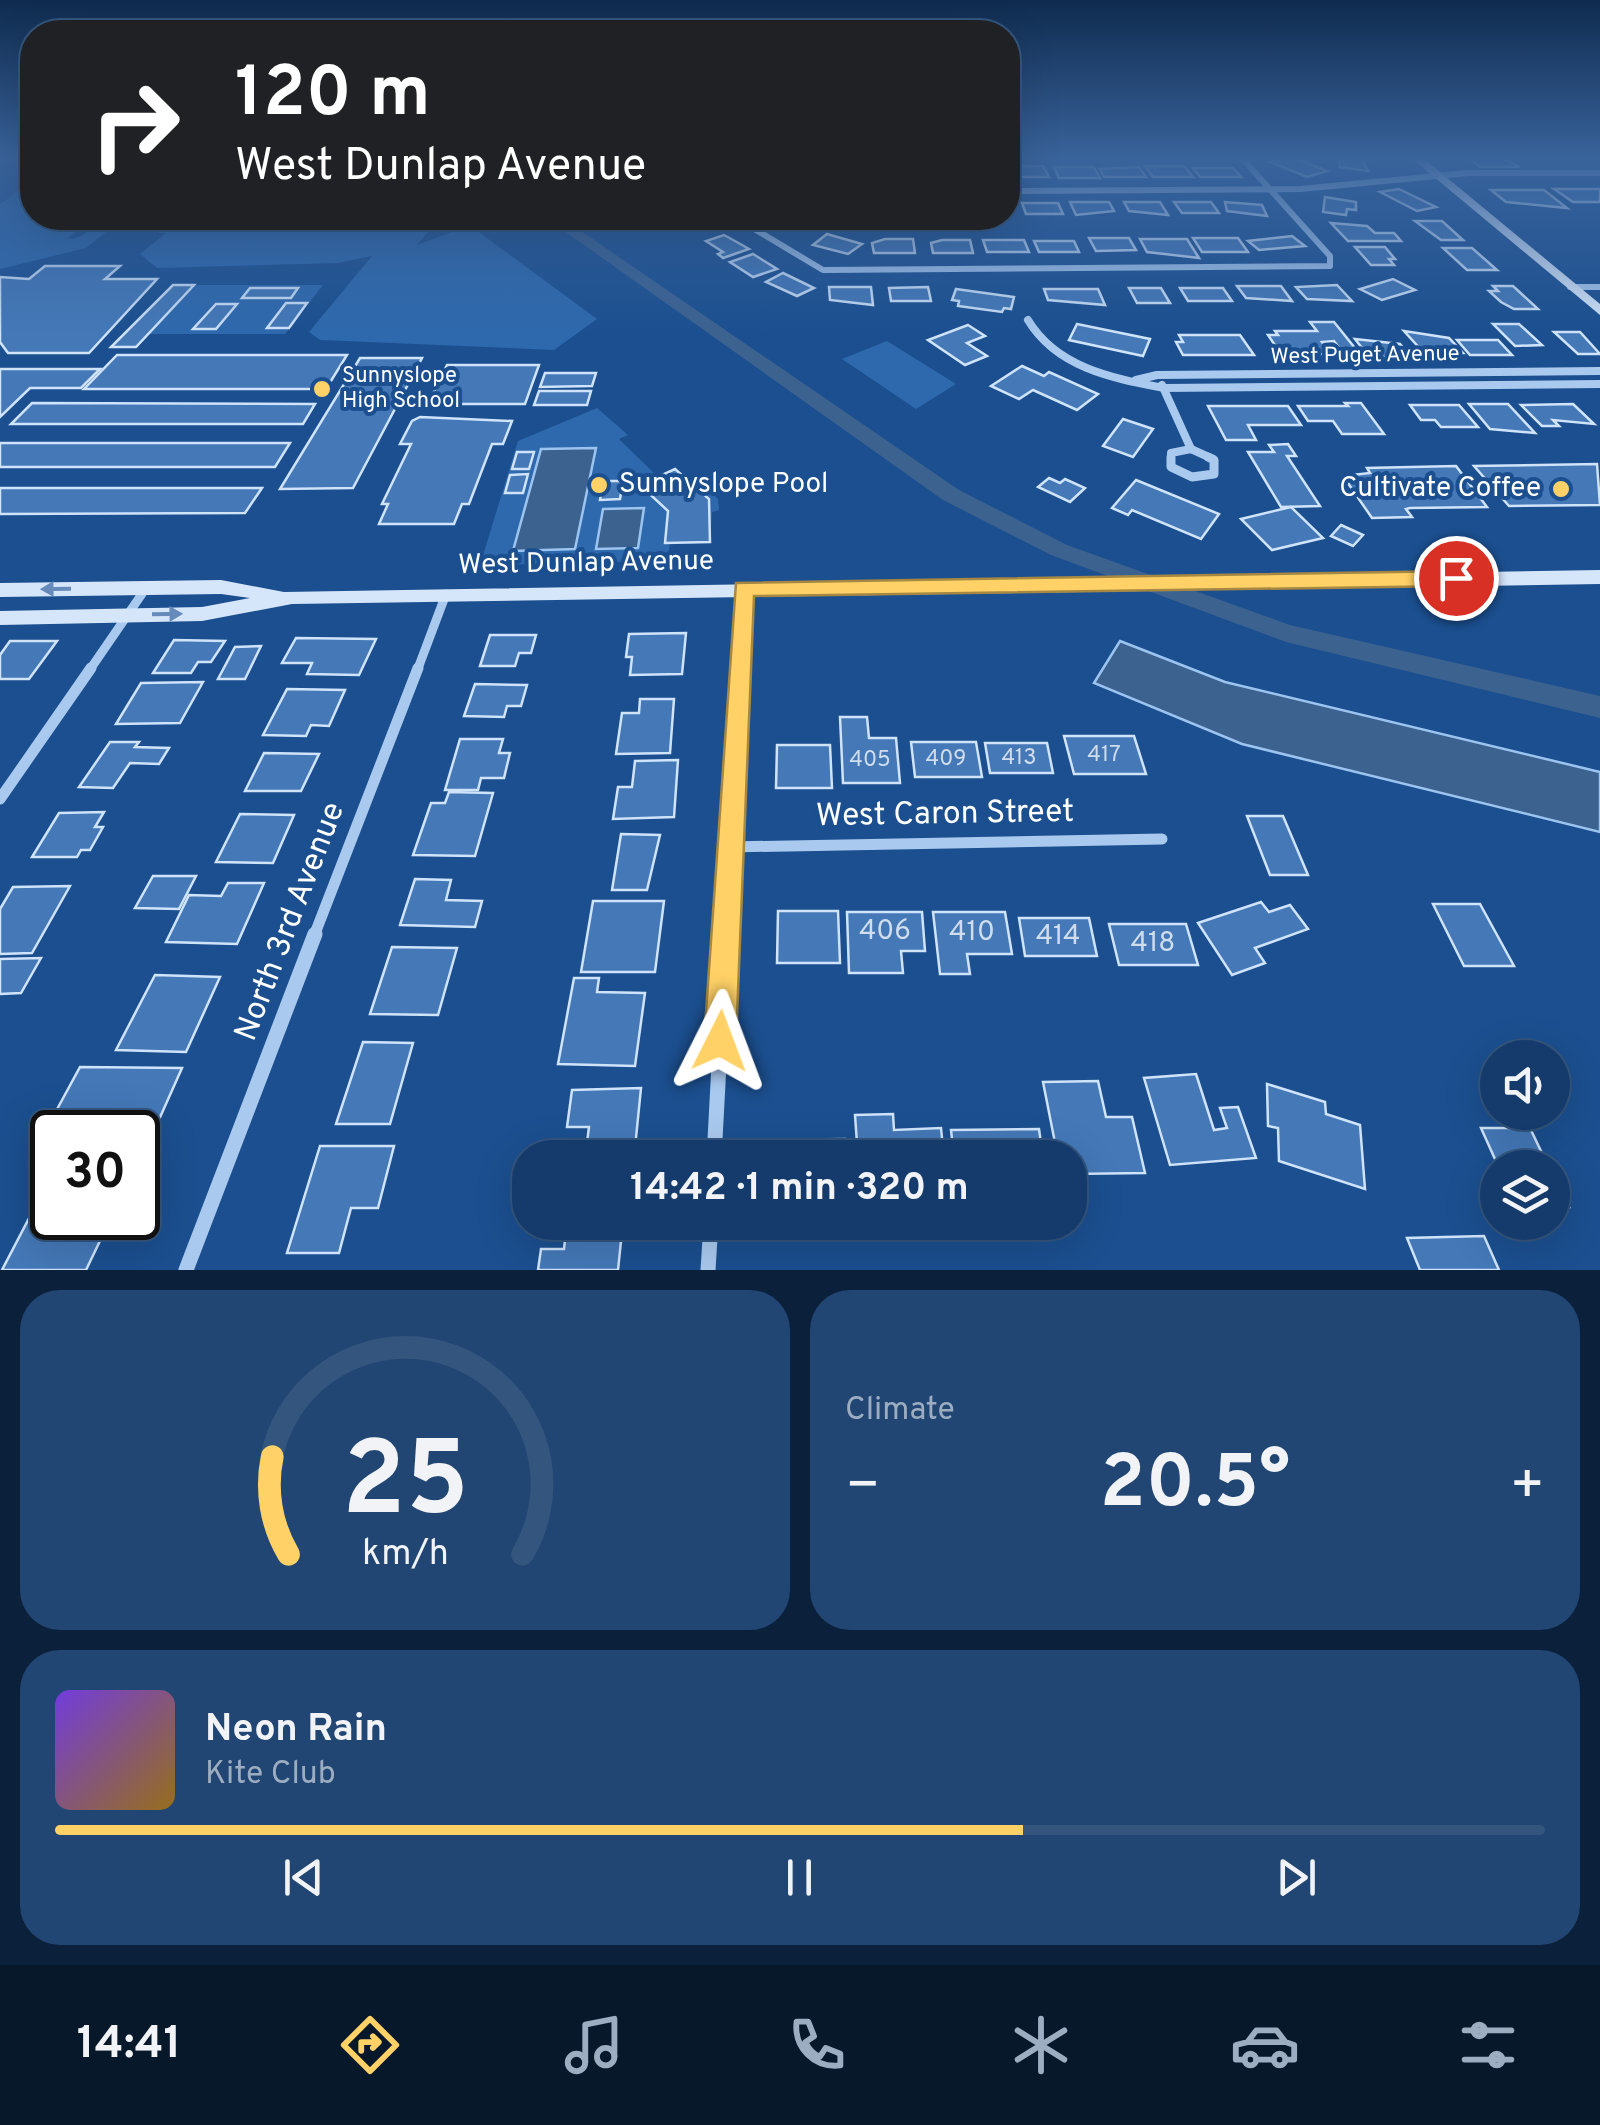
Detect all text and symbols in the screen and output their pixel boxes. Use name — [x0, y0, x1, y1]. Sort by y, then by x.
text: 120 m — [235, 52, 431, 141]
icon: right — [70, 60, 200, 190]
text: West Dunlap Avenue — [235, 139, 646, 196]
street label: West Puget Avenue — [1270, 341, 1460, 371]
place label: Sunnyslope High School — [342, 363, 460, 415]
marker: Sunnyslope High School — [311, 378, 333, 400]
place label: Sunnyslope Pool — [619, 467, 828, 503]
place label: Cultivate Coffee — [1339, 471, 1541, 507]
marker: Sunnyslope Pool — [588, 474, 610, 496]
marker: Cultivate Coffee — [1550, 478, 1572, 500]
pin — [1414, 536, 1499, 621]
street label: West Dunlap Avenue — [458, 544, 714, 584]
icon: arrive — [1429, 551, 1484, 606]
one-way arrow — [39, 582, 71, 598]
one-way arrow — [152, 606, 184, 622]
house number: 417 — [1087, 742, 1121, 769]
house number: 413 — [1001, 745, 1037, 772]
house number: 409 — [926, 746, 966, 773]
house number: 405 — [849, 747, 891, 774]
street label: West Caron Street — [815, 793, 1075, 837]
street label: North 3rd Avenue — [227, 797, 355, 1047]
house number: 406 — [859, 914, 911, 950]
house number: 410 — [949, 915, 995, 951]
house number: 414 — [1036, 919, 1080, 955]
house number: 418 — [1131, 926, 1175, 962]
position arrow — [668, 989, 772, 1093]
map controls — [1480, 1040, 1570, 1240]
button: sound — [1480, 1040, 1570, 1130]
speed limit sign: 30 — [30, 1110, 160, 1240]
button: layers — [1480, 1150, 1570, 1240]
text: 14:42 · 1 min · 320 m — [630, 1165, 969, 1214]
text: Climate — [845, 1391, 955, 1431]
text: 25 — [341, 1420, 469, 1552]
text: 20.5° — [1100, 1439, 1290, 1534]
text: − — [845, 1453, 880, 1523]
text: + — [1510, 1453, 1545, 1523]
text: km/h — [362, 1532, 448, 1578]
text: Neon Rain — [205, 1706, 387, 1755]
text: Kite Club — [205, 1755, 336, 1795]
icon: previous — [276, 1850, 331, 1905]
icon: pause — [772, 1850, 827, 1905]
icon: next — [1269, 1850, 1324, 1905]
icon: directions — [335, 2010, 405, 2080]
icon: music — [559, 2010, 629, 2080]
icon: phone — [782, 2010, 852, 2080]
icon: climate — [1006, 2010, 1076, 2080]
icon: car — [1230, 2010, 1300, 2080]
icon: filters — [1453, 2010, 1523, 2080]
text: 14:41 — [77, 2017, 182, 2074]

